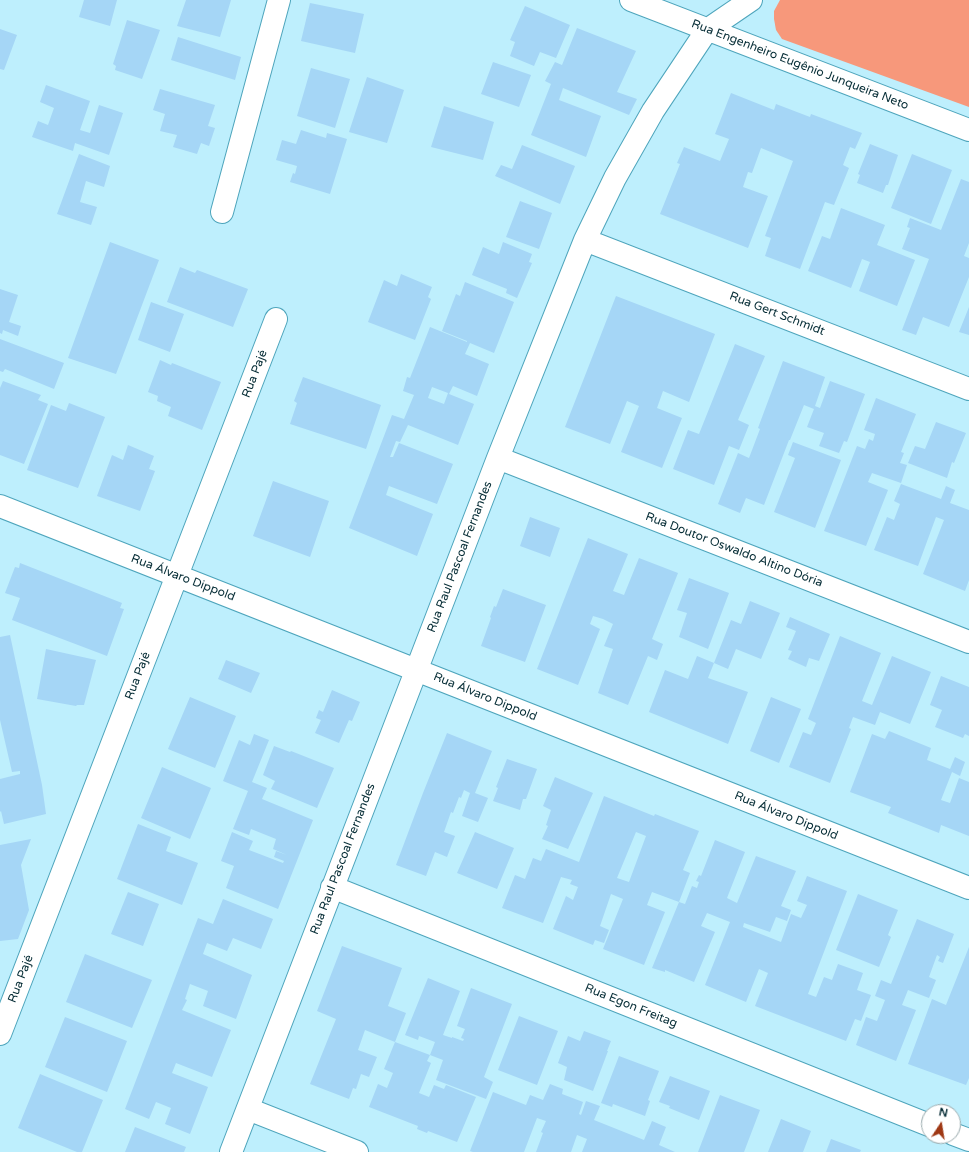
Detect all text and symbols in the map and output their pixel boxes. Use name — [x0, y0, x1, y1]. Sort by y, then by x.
street label: Rua Engenheiro Eugênio Junqueira Neto — [689, 17, 911, 113]
street label: Rua Gert Schmidt — [727, 289, 827, 339]
street label: Rua Pajé — [239, 348, 271, 400]
street label: Rua Raul Pascoal Fernandes — [424, 479, 496, 635]
street label: Rua Doutor Oswaldo Altino Dória — [643, 509, 825, 591]
street label: Rua Álvaro Dippold — [129, 552, 237, 604]
street label: Rua Pajé — [122, 650, 154, 702]
street label: Rua Álvaro Dippold — [431, 670, 539, 724]
street label: Rua Raul Pascoal Fernandes — [307, 781, 379, 937]
street label: Rua Álvaro Dippold — [732, 789, 840, 843]
street label: Rua Pajé — [5, 953, 37, 1005]
street label: Rua Egon Freitag — [583, 981, 679, 1031]
north arrow — [921, 1104, 961, 1144]
text: N — [938, 1105, 949, 1120]

